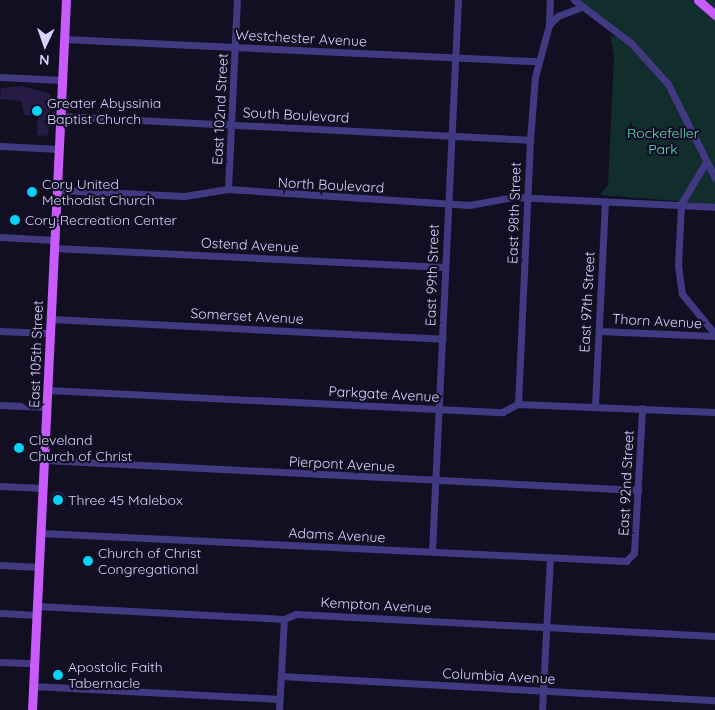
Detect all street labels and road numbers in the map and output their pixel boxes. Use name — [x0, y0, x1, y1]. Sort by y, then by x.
street label: Westchester Avenue — [235, 26, 367, 50]
street label: East 102nd Street — [209, 53, 231, 165]
street label: South Boulevard — [242, 104, 350, 126]
street label: East 98th Street — [504, 162, 524, 264]
street label: North Boulevard — [277, 174, 385, 196]
street label: East 99th Street — [422, 224, 442, 326]
street label: Ostend Avenue — [201, 234, 299, 256]
street label: East 97th Street — [576, 251, 598, 353]
street label: East 105th Street — [26, 300, 46, 408]
street label: Somerset Avenue — [190, 305, 304, 327]
street label: Thorn Avenue — [612, 310, 702, 332]
street label: Parkgate Avenue — [328, 383, 440, 405]
street label: East 92nd Street — [615, 430, 637, 536]
street label: Pierpont Avenue — [289, 453, 395, 475]
street label: Adams Avenue — [288, 524, 386, 546]
street label: Kempton Avenue — [320, 594, 432, 616]
street label: Columbia Avenue — [442, 665, 556, 687]

